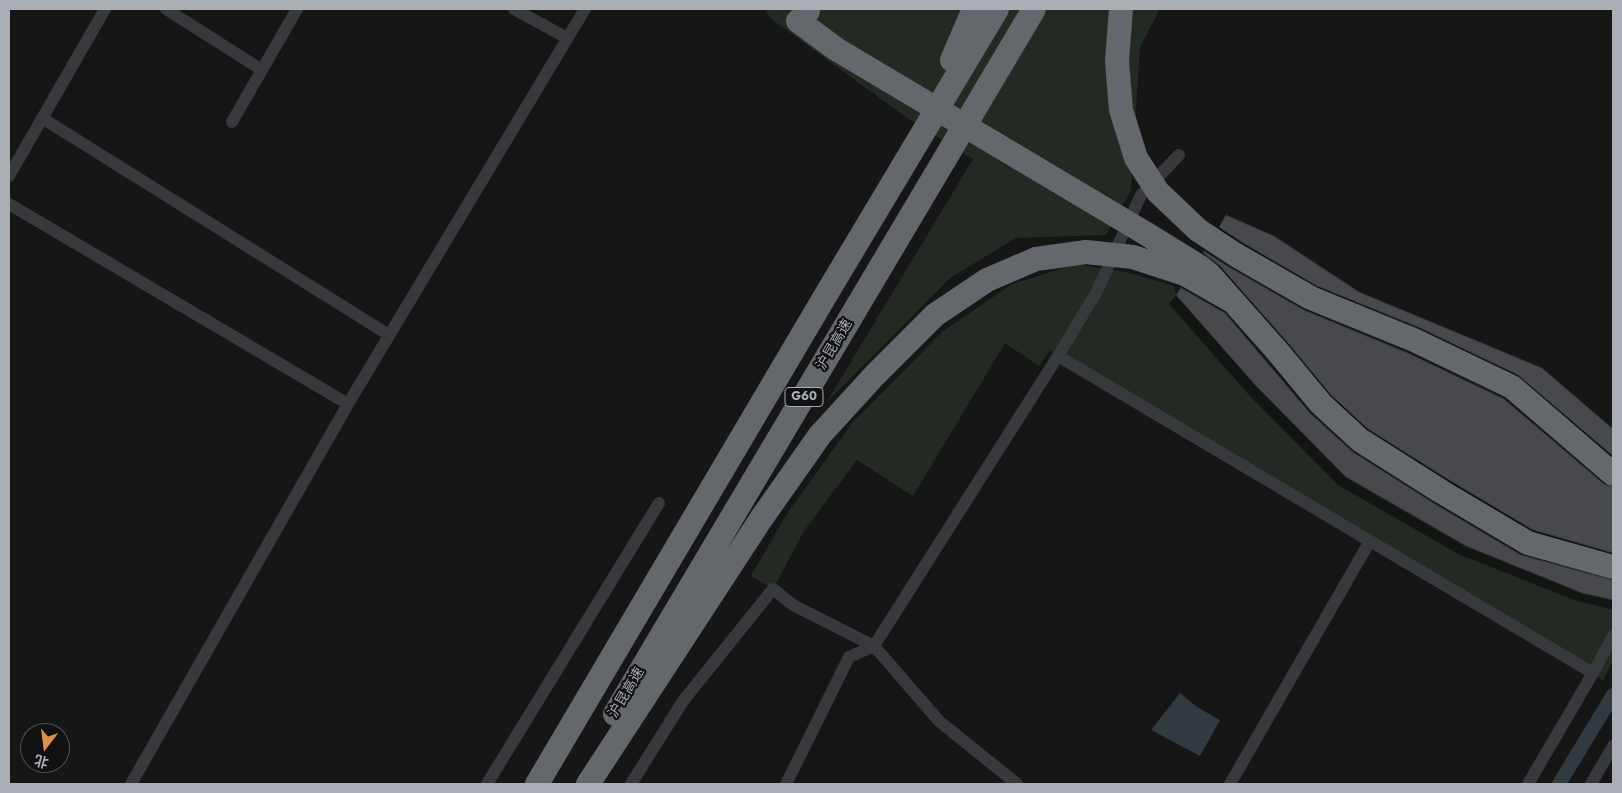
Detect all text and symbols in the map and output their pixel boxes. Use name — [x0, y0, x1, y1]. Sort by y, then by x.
street label: 沪昆高速 — [813, 317, 857, 373]
road number: G60 — [785, 388, 823, 407]
street label: 沪昆高速 — [605, 665, 649, 721]
north arrow — [20, 723, 70, 773]
text: 北 — [32, 750, 51, 773]

